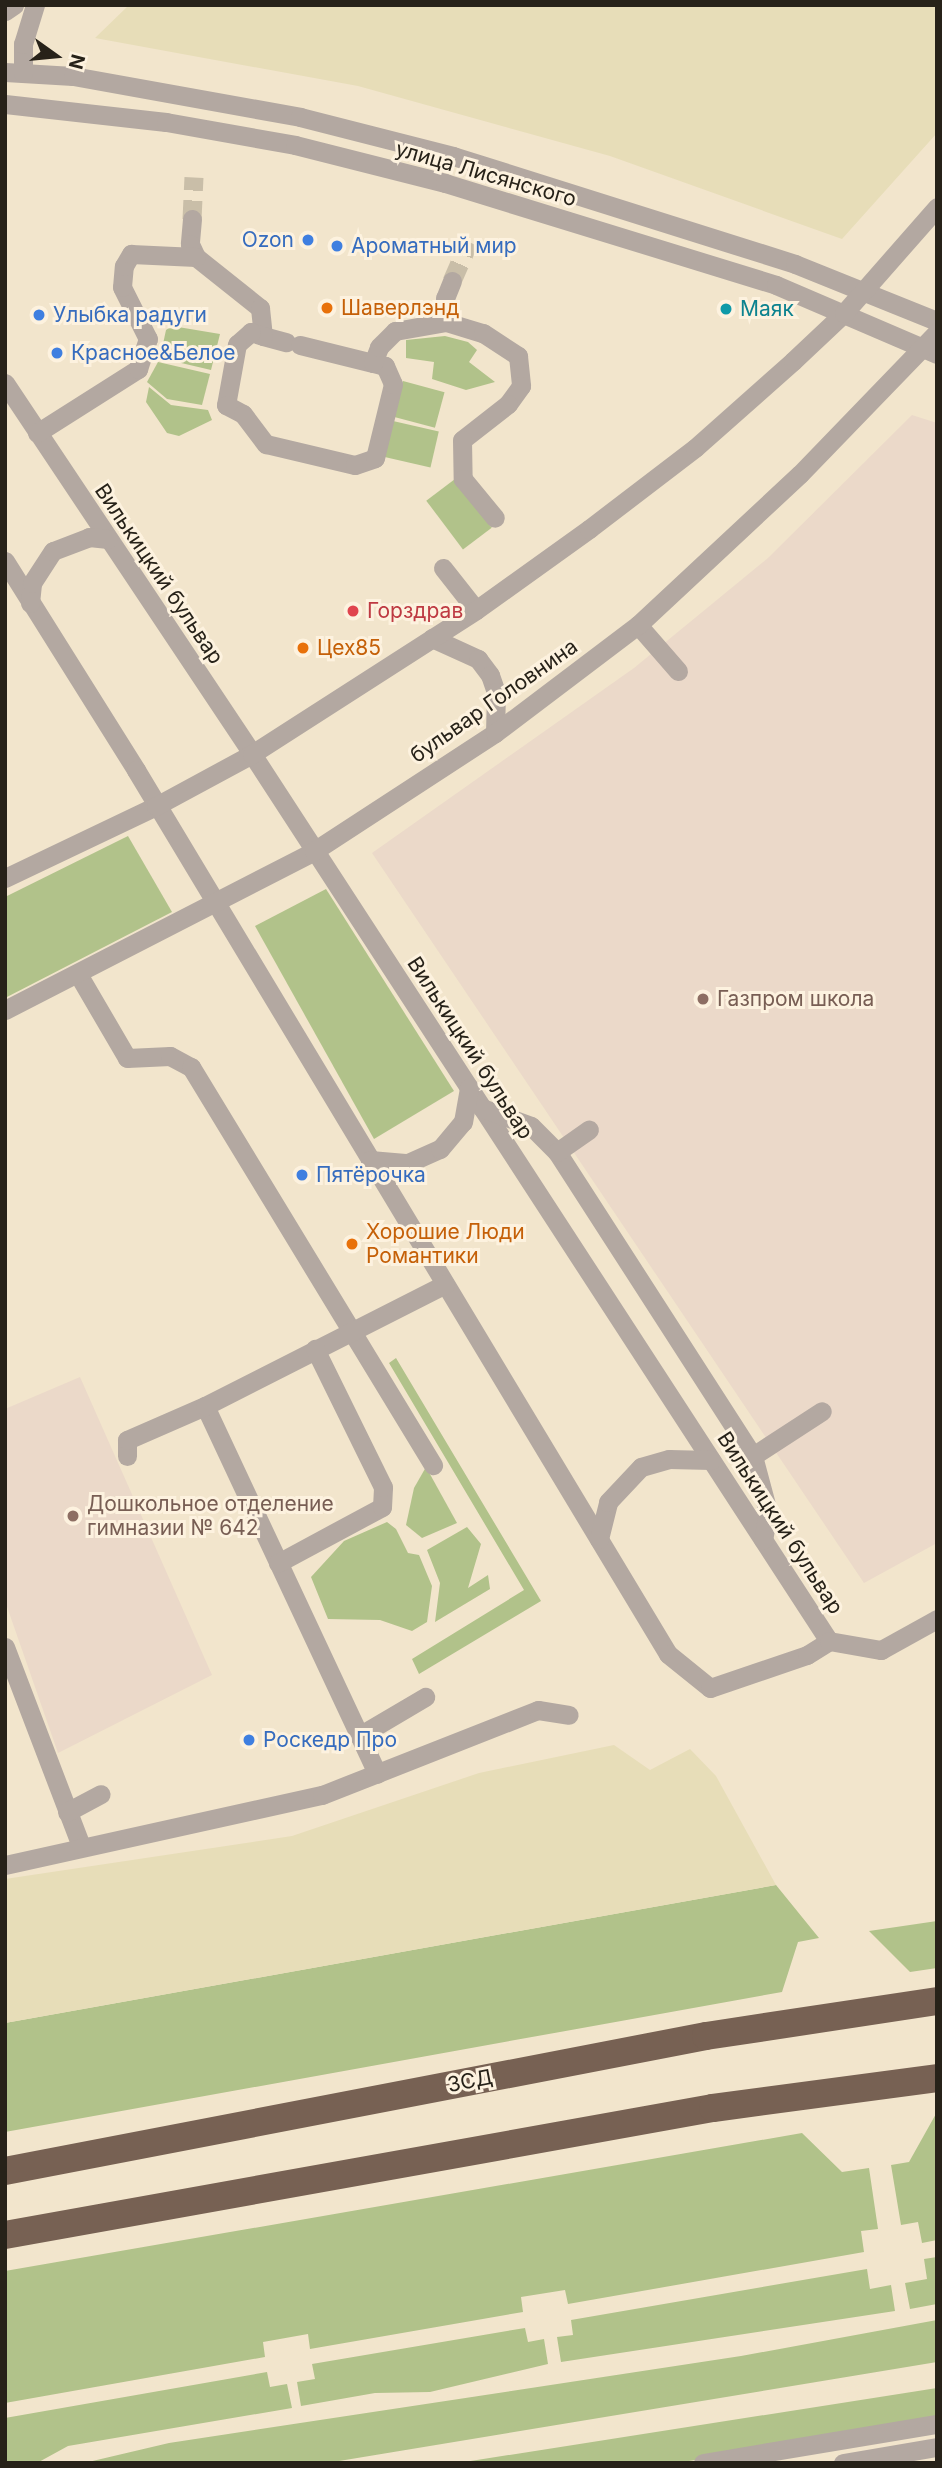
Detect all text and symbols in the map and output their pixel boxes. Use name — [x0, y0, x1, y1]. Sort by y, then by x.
north arrow — [21, 21, 91, 91]
text: N — [64, 52, 90, 72]
street label: улица Лисянского — [393, 136, 579, 212]
place label: Ozon — [242, 227, 294, 253]
marker: Ozon — [300, 232, 316, 248]
place label: Ароматный мир — [351, 233, 517, 259]
marker: Ароматный мир — [329, 238, 345, 254]
place label: Шаверлэнд — [341, 295, 459, 321]
place label: Маяк — [740, 296, 794, 322]
marker: Шаверлэнд — [319, 300, 335, 316]
marker: Маяк — [718, 301, 734, 317]
place label: Улыбка радуги — [53, 302, 207, 328]
marker: Улыбка радуги — [31, 307, 47, 323]
place label: Красное&Белое — [71, 340, 235, 366]
marker: Красное&Белое — [49, 345, 65, 361]
street label: Вилькицкий бульвар — [89, 479, 229, 669]
place label: Горздрав — [367, 598, 463, 624]
marker: Горздрав — [345, 603, 361, 619]
street label: бульвар Головнина — [406, 634, 582, 768]
place label: Цех85 — [317, 635, 381, 661]
marker: Цех85 — [295, 640, 311, 656]
street label: Вилькицкий бульвар — [402, 952, 538, 1144]
place label: Газпром школа — [717, 986, 874, 1012]
marker: Газпром школа — [695, 991, 711, 1007]
place label: Пятёрочка — [316, 1162, 426, 1188]
marker: Пятёрочка — [294, 1167, 310, 1183]
place label: Хорошие Люди Романтики — [366, 1219, 525, 1269]
marker: Хорошие Люди Романтики — [344, 1236, 360, 1252]
street label: Вилькицкий бульвар — [712, 1427, 848, 1619]
place label: Дошкольное отделение гимназии № 642 — [87, 1491, 334, 1541]
marker: Дошкольное отделение гимназии № 642 — [65, 1508, 81, 1524]
place label: Роскедр Про — [263, 1727, 397, 1753]
marker: Роскедр Про — [241, 1732, 257, 1748]
street label: ЗСД — [445, 2064, 495, 2098]

